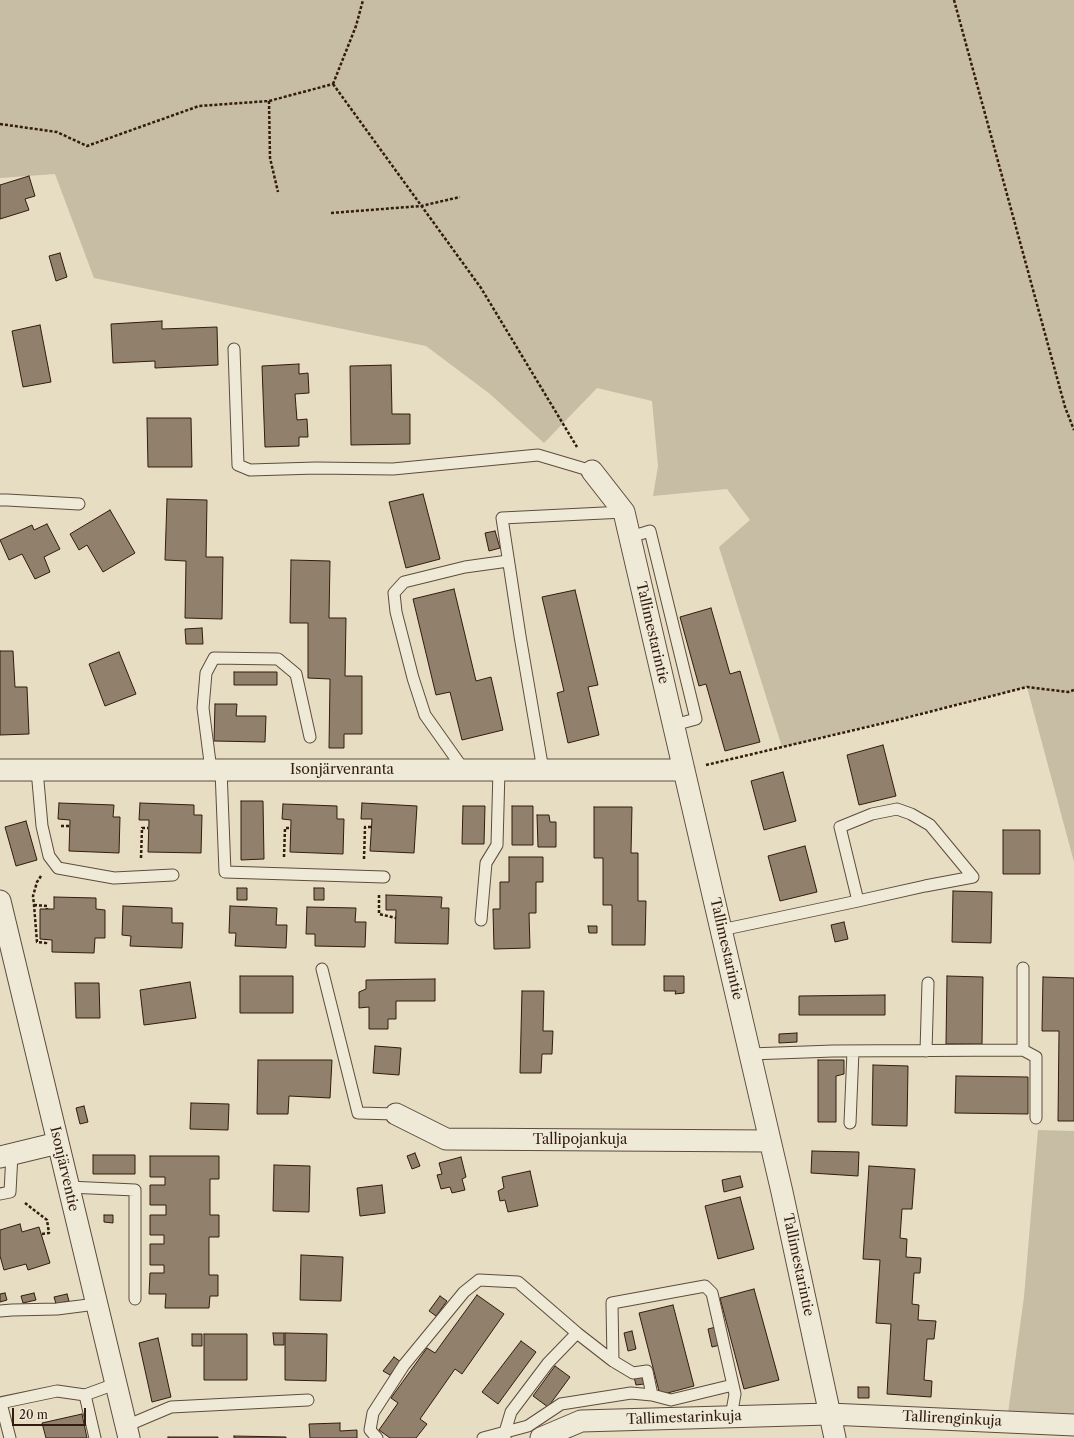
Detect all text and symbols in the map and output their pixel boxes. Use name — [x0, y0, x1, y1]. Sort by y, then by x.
street label: Tallimestarintie — [632, 580, 672, 686]
street label: Isonjärvenranta — [290, 762, 394, 778]
street label: Tallimestarintie — [706, 896, 746, 1002]
street label: Isonjärventie — [46, 1125, 82, 1213]
street label: Tallipojankuja — [533, 1132, 627, 1148]
street label: Tallimestarintie — [779, 1212, 817, 1318]
scale bar — [14, 1400, 88, 1426]
text: 20 m — [19, 1407, 48, 1422]
street label: Tallimestarinkuja — [626, 1408, 742, 1428]
street label: Tallirenginkuja — [902, 1408, 1002, 1430]

